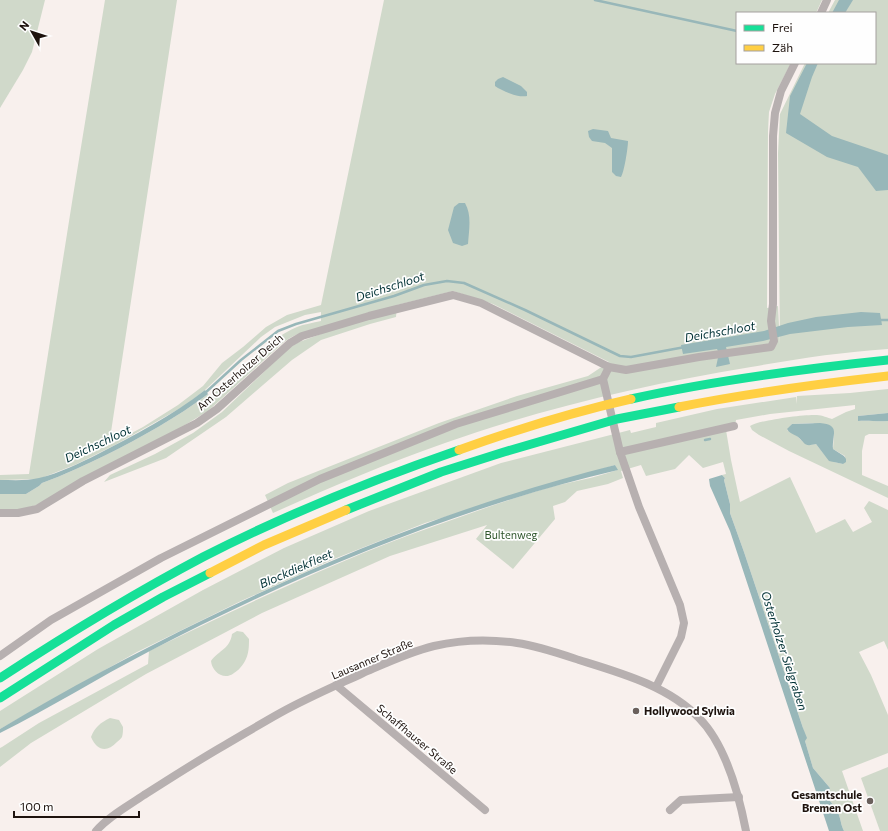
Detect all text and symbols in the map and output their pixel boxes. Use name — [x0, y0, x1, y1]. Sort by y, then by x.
north arrow — [12, 12, 52, 52]
legend — [736, 12, 876, 64]
text: N — [16, 18, 31, 33]
text: Frei — [772, 20, 793, 34]
text: Zäh — [772, 40, 793, 54]
water label: Deichschloot — [354, 268, 427, 304]
water label: Deichschloot — [683, 318, 757, 344]
street label: Am Osterholzer Deich — [194, 331, 285, 413]
water label: Deichschloot — [62, 421, 134, 465]
park label: Bultenweg — [485, 528, 537, 541]
water label: Blockdiekfleet — [257, 545, 335, 590]
water label: Osterholzer Sielgraben — [759, 589, 811, 712]
street label: Lausanner Straße — [329, 635, 415, 682]
street label: Schaffhauser Straße — [374, 701, 460, 776]
place label: Hollywood Sylwia — [644, 704, 735, 717]
marker: Hollywood Sylwia — [631, 706, 641, 716]
place label: Gesamtschule Bremen Ost — [791, 788, 862, 814]
scale bar — [14, 793, 139, 819]
marker: Gesamtschule Bremen Ost — [865, 796, 875, 806]
text: 100 m — [20, 799, 54, 813]

